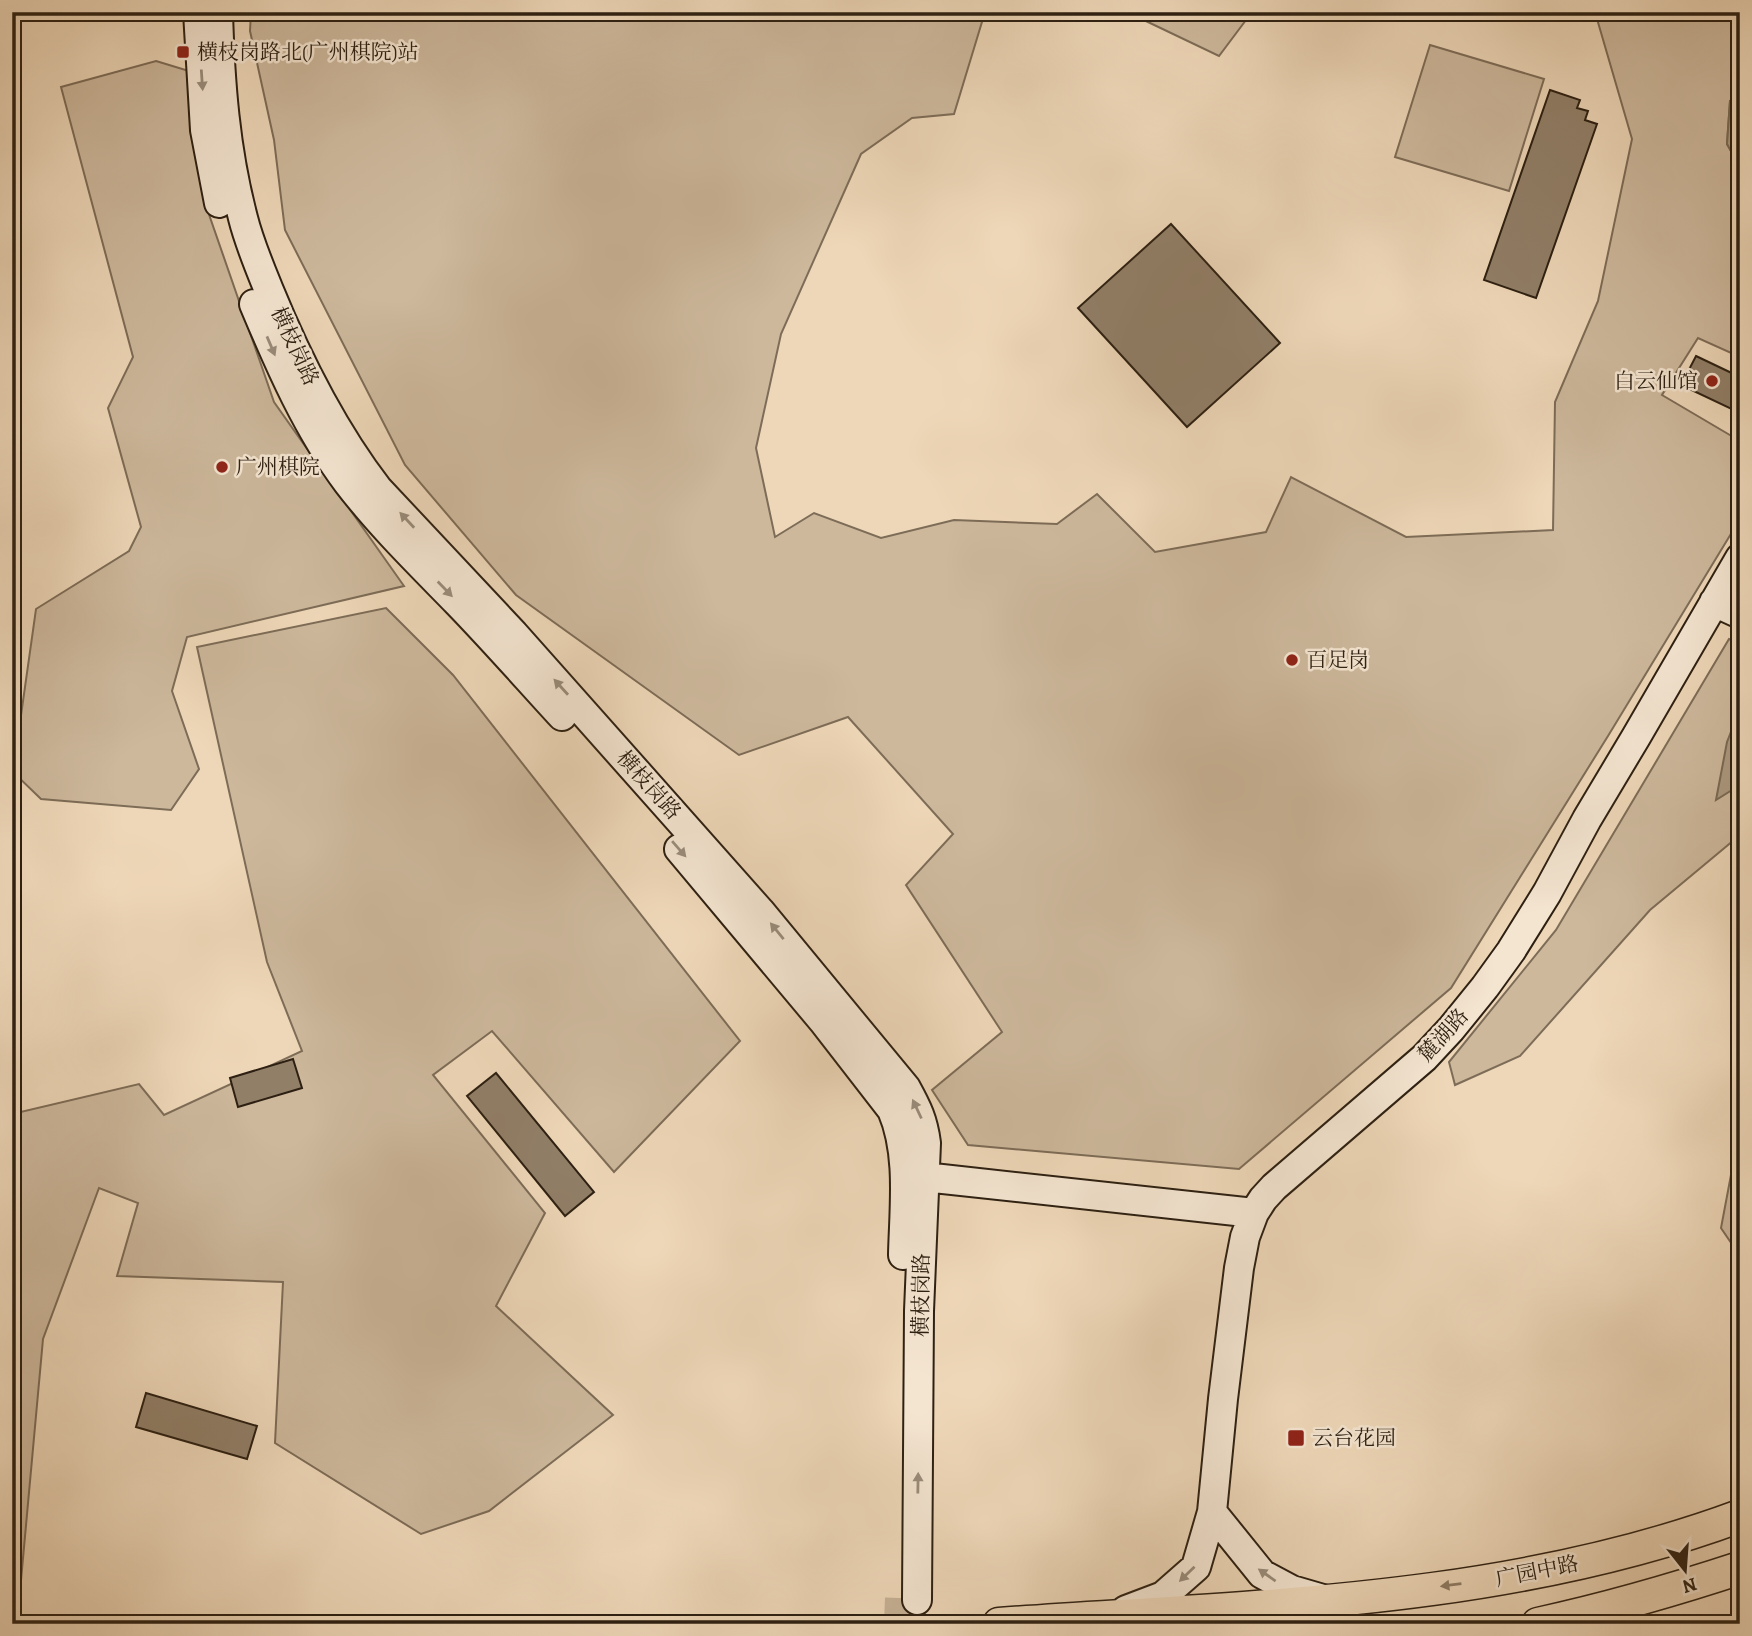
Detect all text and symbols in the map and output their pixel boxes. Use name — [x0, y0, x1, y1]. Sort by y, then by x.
place label: 横枝岗路北(广州棋院)站 — [197, 38, 419, 66]
marker: 横枝岗路北(广州棋院)站 — [175, 44, 191, 60]
one-way arrow — [196, 70, 207, 92]
street label: 横枝岗路 — [265, 302, 325, 390]
one-way arrow — [266, 336, 277, 357]
place label: 白云仙馆 — [1614, 367, 1698, 395]
marker: 白云仙馆 — [1704, 373, 1720, 389]
place label: 广州棋院 — [236, 453, 320, 481]
marker: 广州棋院 — [214, 459, 230, 475]
one-way arrow — [399, 512, 415, 529]
one-way arrow — [436, 581, 453, 598]
place label: 百足岗 — [1306, 646, 1369, 674]
marker: 百足岗 — [1284, 652, 1300, 668]
one-way arrow — [554, 679, 570, 696]
street label: 横枝岗路 — [610, 744, 688, 826]
one-way arrow — [671, 840, 687, 858]
one-way arrow — [769, 923, 784, 941]
street label: 麓湖路 — [1412, 1002, 1474, 1068]
one-way arrow — [911, 1099, 922, 1120]
street label: 横枝岗路 — [906, 1253, 936, 1337]
place label: 云台花园 — [1312, 1424, 1396, 1452]
marker: 云台花园 — [1286, 1428, 1306, 1448]
one-way arrow — [913, 1471, 924, 1493]
north arrow — [1650, 1534, 1720, 1604]
street label: 广园中路 — [1493, 1549, 1581, 1593]
one-way arrow — [1179, 1565, 1196, 1582]
one-way arrow — [1258, 1568, 1276, 1582]
text: N — [1679, 1571, 1700, 1600]
one-way arrow — [1439, 1580, 1461, 1591]

